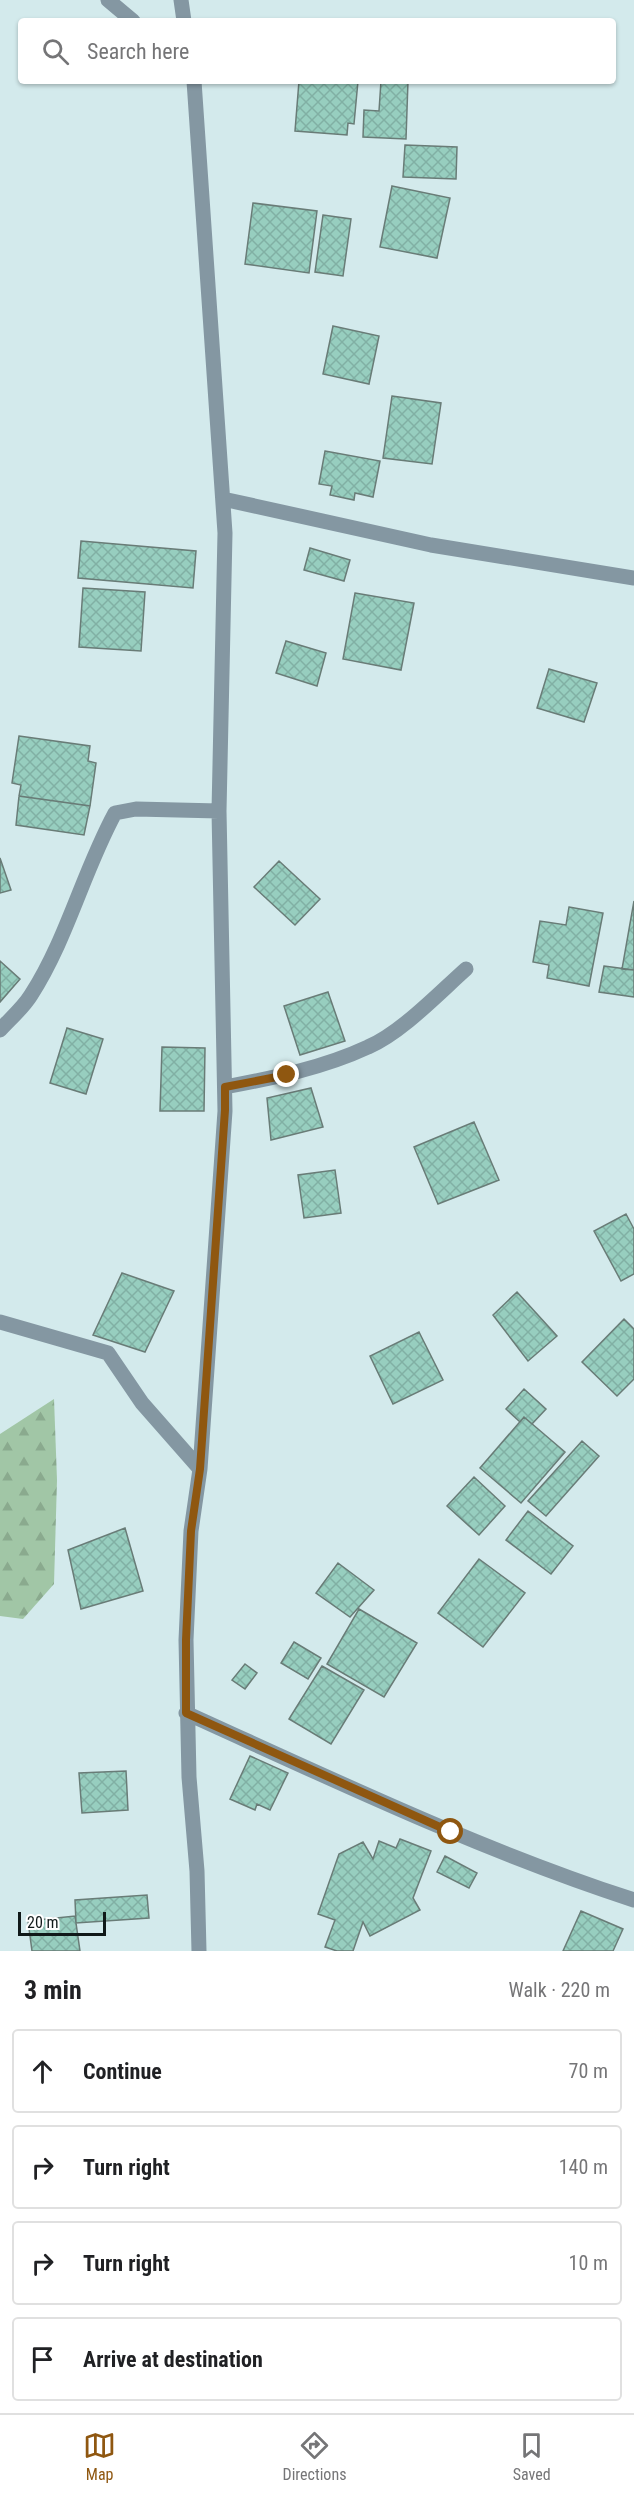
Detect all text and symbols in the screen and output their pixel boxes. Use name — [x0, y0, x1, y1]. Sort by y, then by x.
search box — [18, 18, 616, 84]
icon: search — [39, 35, 72, 68]
text: Search here — [87, 39, 189, 64]
route end — [273, 1061, 299, 1087]
route start — [437, 1818, 463, 1844]
scale bar — [18, 1909, 106, 1936]
text: 20 m — [27, 1913, 59, 1932]
text: 3 min — [24, 1975, 82, 2005]
text: Walk · 220 m — [509, 1978, 610, 2002]
icon: ahead — [26, 2055, 59, 2088]
text: Continue — [83, 2059, 162, 2084]
text: 70 m — [569, 2059, 608, 2083]
icon: right — [26, 2151, 59, 2184]
text: Turn right — [83, 2155, 170, 2180]
text: 140 m — [559, 2155, 608, 2179]
icon: right — [26, 2247, 59, 2280]
text: Turn right — [83, 2251, 170, 2276]
text: 10 m — [569, 2251, 608, 2275]
icon: arrive — [26, 2343, 59, 2376]
text: Arrive at destination — [83, 2347, 263, 2372]
tab: Map — [83, 2429, 116, 2484]
tab: Directions — [283, 2429, 346, 2484]
tab: Saved — [513, 2429, 551, 2484]

